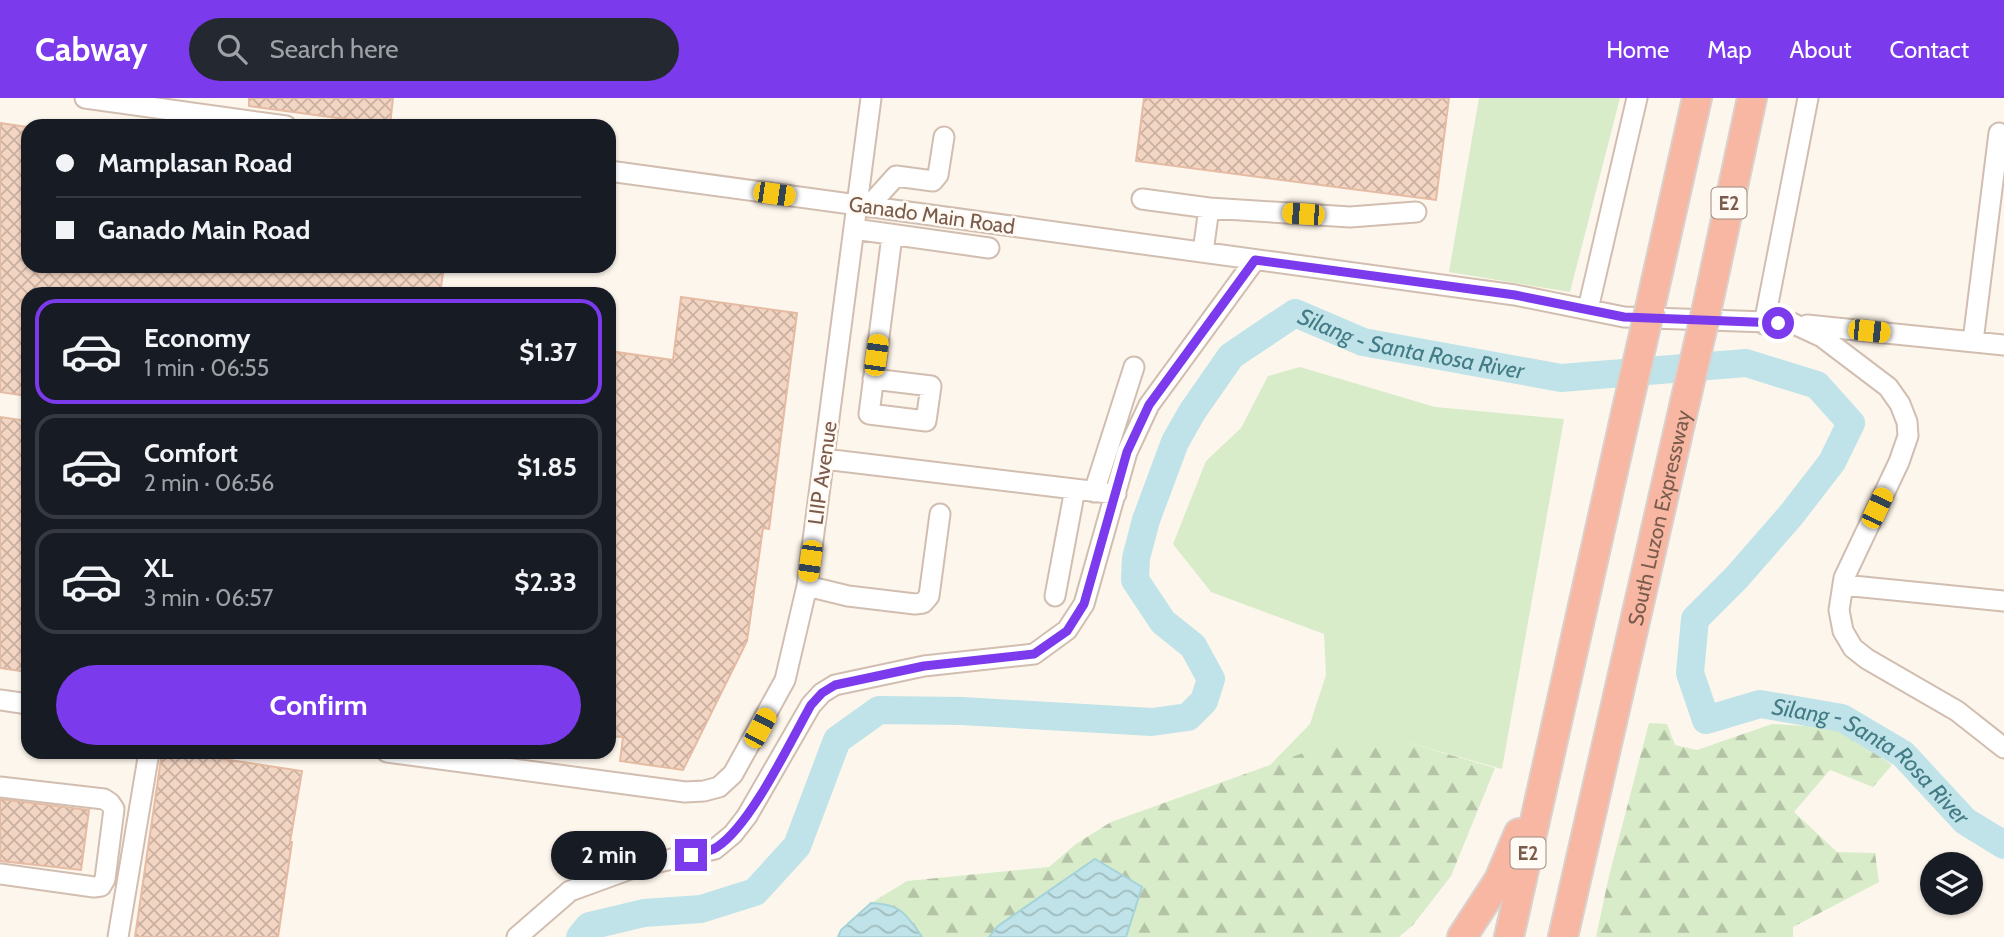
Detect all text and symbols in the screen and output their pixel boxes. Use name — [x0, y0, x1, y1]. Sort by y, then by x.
search box — [189, 18, 679, 81]
text: Cabway — [35, 29, 147, 69]
icon: search — [213, 30, 251, 68]
text: Search here — [269, 33, 399, 65]
text: Home — [1606, 35, 1669, 64]
text: Map — [1707, 35, 1752, 64]
text: About — [1790, 35, 1852, 64]
text: Contact — [1890, 35, 1969, 64]
text: Mamplasan Road — [98, 147, 292, 179]
car — [752, 181, 797, 207]
road number: E2 — [1712, 188, 1746, 218]
street label: Ganado Main Road — [847, 191, 1017, 239]
car — [1282, 202, 1325, 226]
text: Ganado Main Road — [98, 214, 310, 246]
water label: Silang - Santa Rosa River — [1294, 302, 1527, 385]
route start — [1762, 307, 1794, 339]
car — [1848, 318, 1891, 344]
icon: car — [60, 320, 123, 383]
text: Economy — [144, 322, 250, 354]
car — [863, 333, 890, 377]
text: $1.37 — [519, 336, 577, 368]
text: 1 min · 06:55 — [144, 354, 269, 382]
street label: South Luzon Expressway — [1622, 407, 1695, 628]
street label: LIIP Avenue — [802, 419, 842, 527]
icon: car — [60, 435, 123, 498]
text: Comfort — [144, 437, 238, 469]
text: $1.85 — [517, 451, 577, 483]
text: 2 min · 06:56 — [144, 469, 274, 497]
car — [1859, 485, 1896, 531]
car — [797, 539, 824, 583]
icon: car — [60, 550, 123, 613]
text: XL — [144, 552, 173, 584]
text: $2.33 — [514, 566, 577, 598]
text: 3 min · 06:57 — [144, 584, 273, 612]
button: Confirm — [56, 665, 581, 745]
water label: Silang - Santa Rosa River — [1770, 692, 1976, 831]
car — [741, 705, 780, 751]
callout: 2 min — [551, 830, 666, 880]
road number: E2 — [1510, 838, 1546, 868]
route end — [675, 839, 707, 871]
text: 2 min — [581, 841, 637, 869]
map controls — [1920, 852, 1983, 915]
button: layers — [1920, 852, 1983, 915]

